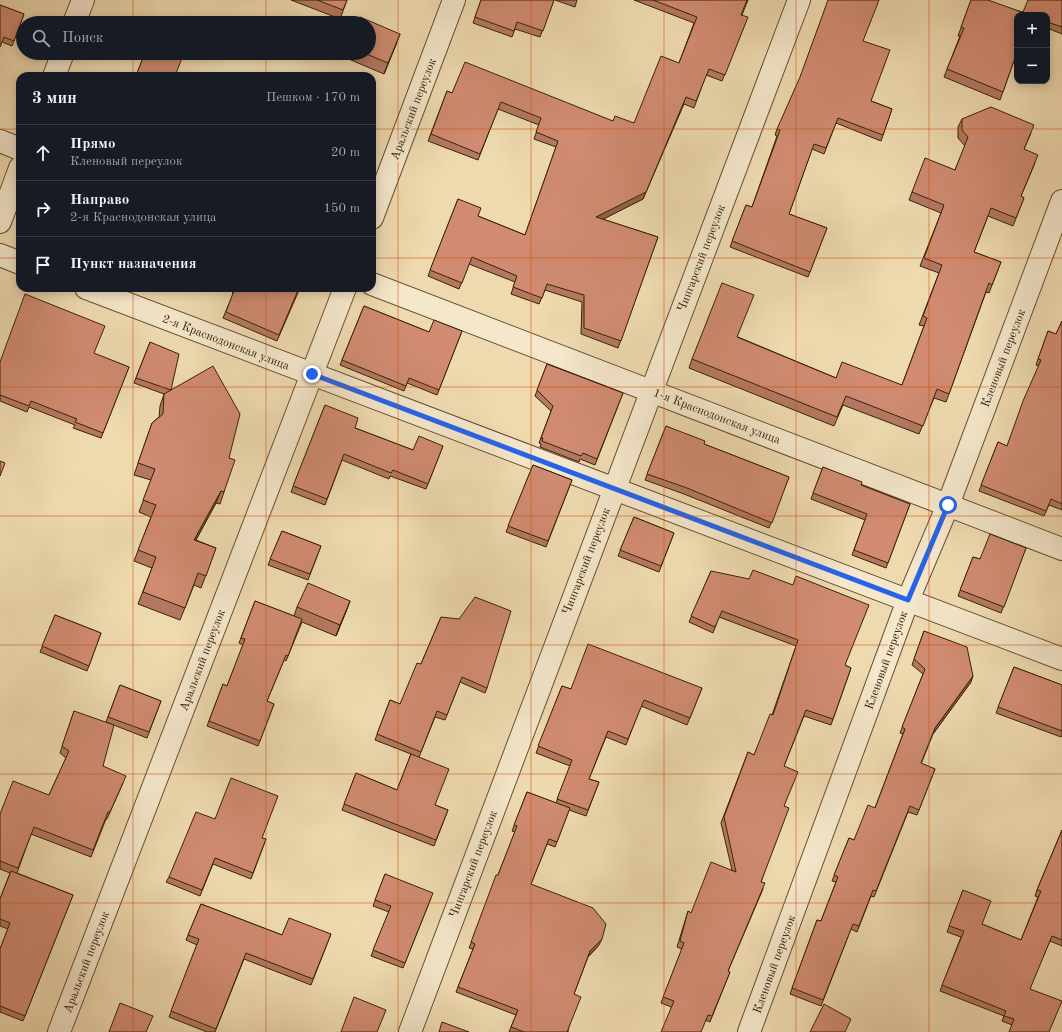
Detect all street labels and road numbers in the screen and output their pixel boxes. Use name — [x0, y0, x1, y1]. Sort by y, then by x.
street label: Аральский переулок — [389, 57, 439, 162]
street label: Чингарский переулок — [676, 203, 728, 314]
street label: Кленовый переулок — [980, 308, 1028, 409]
street label: 2-я Краснодонская улица — [160, 313, 291, 373]
street label: 1-я Краснодонская улица — [651, 387, 782, 447]
street label: Чингарский переулок — [561, 506, 613, 617]
street label: Аральский переулок — [178, 608, 228, 713]
street label: Кленовый переулок — [864, 609, 910, 711]
street label: Чингарский переулок — [448, 809, 500, 920]
street label: Аральский переулок — [62, 910, 112, 1015]
street label: Кленовый переулок — [752, 913, 798, 1015]

